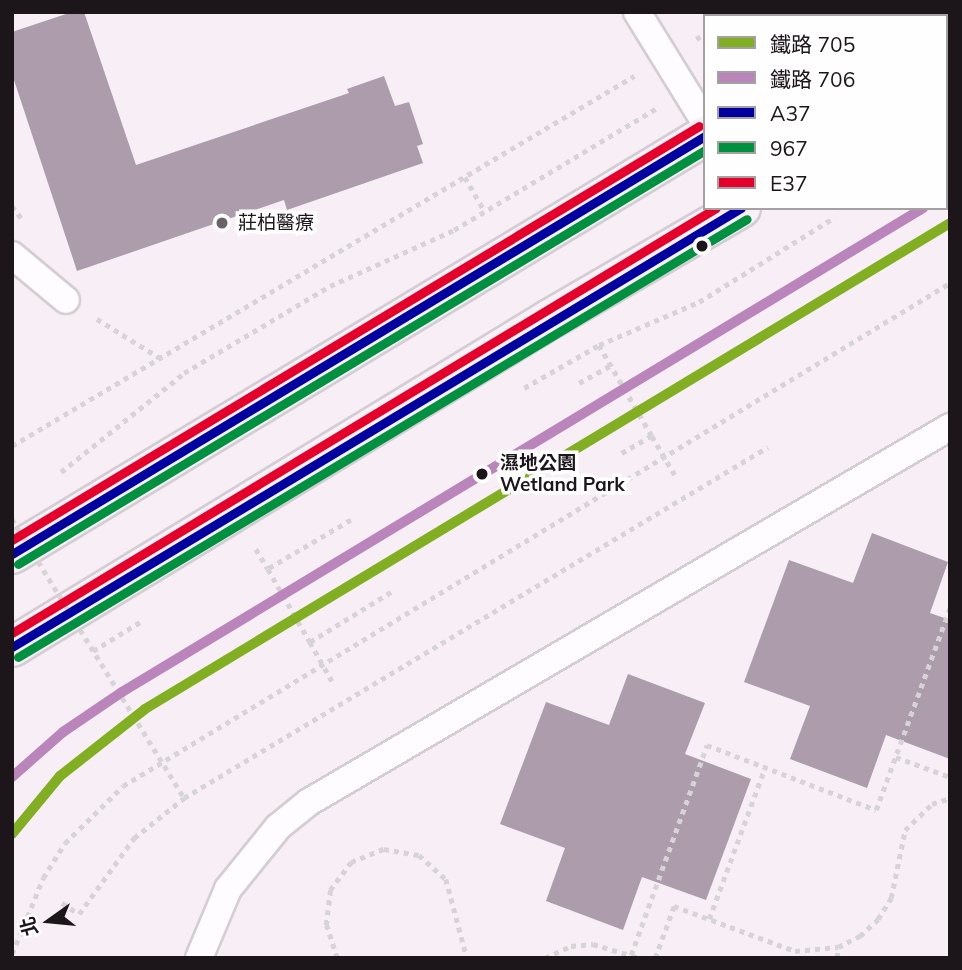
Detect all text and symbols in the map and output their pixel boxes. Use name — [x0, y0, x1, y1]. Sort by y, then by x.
legend — [703, 14, 948, 210]
text: 鐵路 705 — [770, 31, 855, 57]
text: 鐵路 706 — [770, 66, 855, 92]
text: A37 — [770, 100, 811, 126]
text: 967 — [770, 135, 808, 161]
text: E37 — [770, 170, 808, 196]
place label: 莊柏醫療 — [238, 212, 314, 234]
marker: 莊柏醫療 — [212, 213, 232, 233]
unlabelled marker — [695, 239, 709, 253]
place label: 濕地公園 Wetland Park — [500, 452, 625, 496]
marker: 濕地公園 Wetland Park — [471, 463, 493, 485]
north arrow — [14, 886, 84, 956]
text: 北 — [15, 914, 43, 939]

